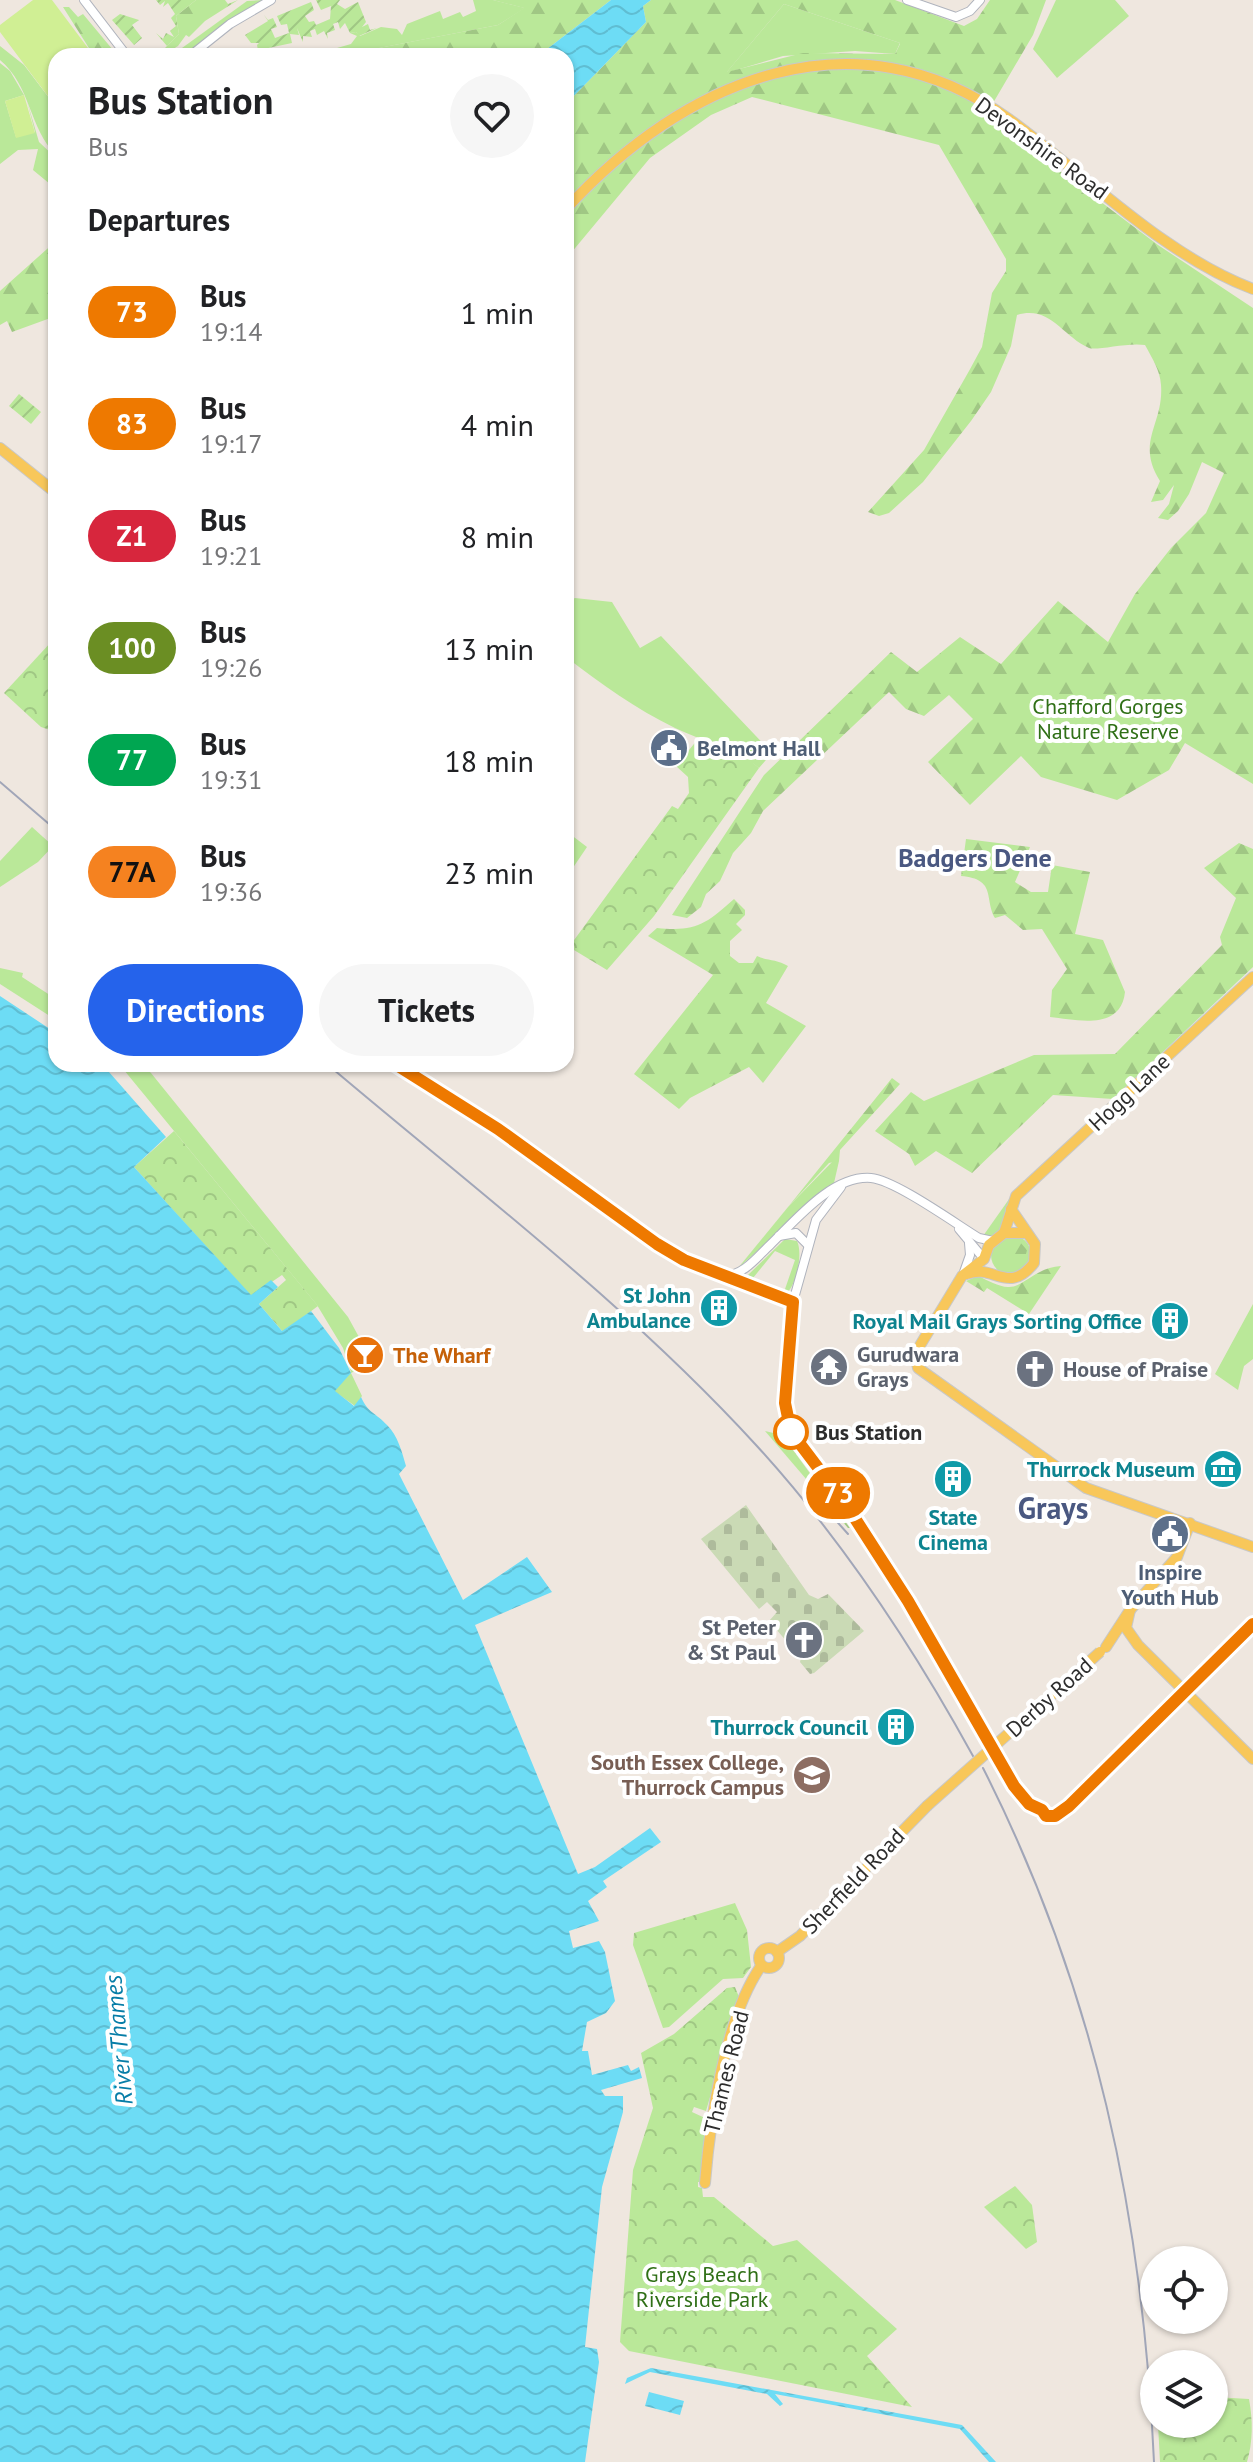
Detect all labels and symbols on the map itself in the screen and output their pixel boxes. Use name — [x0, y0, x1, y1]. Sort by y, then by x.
street label: Devonshire Road — [970, 90, 1114, 206]
park label: Chafford Gorges Nature Reserve — [1032, 692, 1184, 745]
public building icon: Belmont Hall — [648, 727, 690, 769]
place label: Belmont Hall — [697, 734, 821, 762]
district label: Badgers Dene — [898, 841, 1052, 874]
street label: Hogg Lane — [1082, 1047, 1176, 1137]
place label: St John Ambulance — [587, 1281, 691, 1334]
building icon: St John Ambulance — [698, 1287, 740, 1329]
building icon: Royal Mail Grays Sorting Office — [1149, 1300, 1191, 1342]
place label: Royal Mail Grays Sorting Office — [852, 1307, 1142, 1335]
bar icon: The Wharf — [344, 1334, 386, 1376]
place label: Gurudwara Grays — [857, 1340, 959, 1393]
place label: The Wharf — [393, 1341, 492, 1369]
temple icon: Gurudwara Grays — [808, 1346, 850, 1388]
church icon: House of Praise — [1014, 1348, 1056, 1390]
place label: House of Praise — [1063, 1355, 1208, 1383]
marker: Bus Station — [774, 1415, 808, 1449]
place label: Bus Station — [815, 1418, 922, 1446]
museum icon: Thurrock Museum — [1202, 1448, 1244, 1490]
place label: Thurrock Museum — [1027, 1455, 1195, 1483]
building icon: State Cinema — [932, 1458, 974, 1500]
line badge: 73 — [802, 1467, 874, 1519]
district label: Grays — [1018, 1488, 1088, 1527]
place label: State Cinema — [918, 1503, 988, 1556]
public building icon: Inspire Youth Hub — [1149, 1513, 1191, 1555]
place label: Inspire Youth Hub — [1120, 1558, 1219, 1611]
place label: St Peter & St Paul — [686, 1613, 777, 1666]
church icon: St Peter & St Paul — [783, 1619, 825, 1661]
street label: Derby Road — [1000, 1651, 1098, 1743]
building icon: Thurrock Council — [875, 1706, 917, 1748]
place label: Thurrock Council — [710, 1713, 869, 1741]
place label: South Essex College, Thurrock Campus — [591, 1748, 784, 1801]
school or university icon: South Essex College, Thurrock Campus — [791, 1754, 833, 1796]
street label: Sherfield Road — [796, 1822, 910, 1940]
water label: River Thames — [97, 1973, 140, 2106]
street label: Thames Road — [697, 2008, 755, 2136]
park label: Grays Beach Riverside Park — [636, 2260, 769, 2313]

